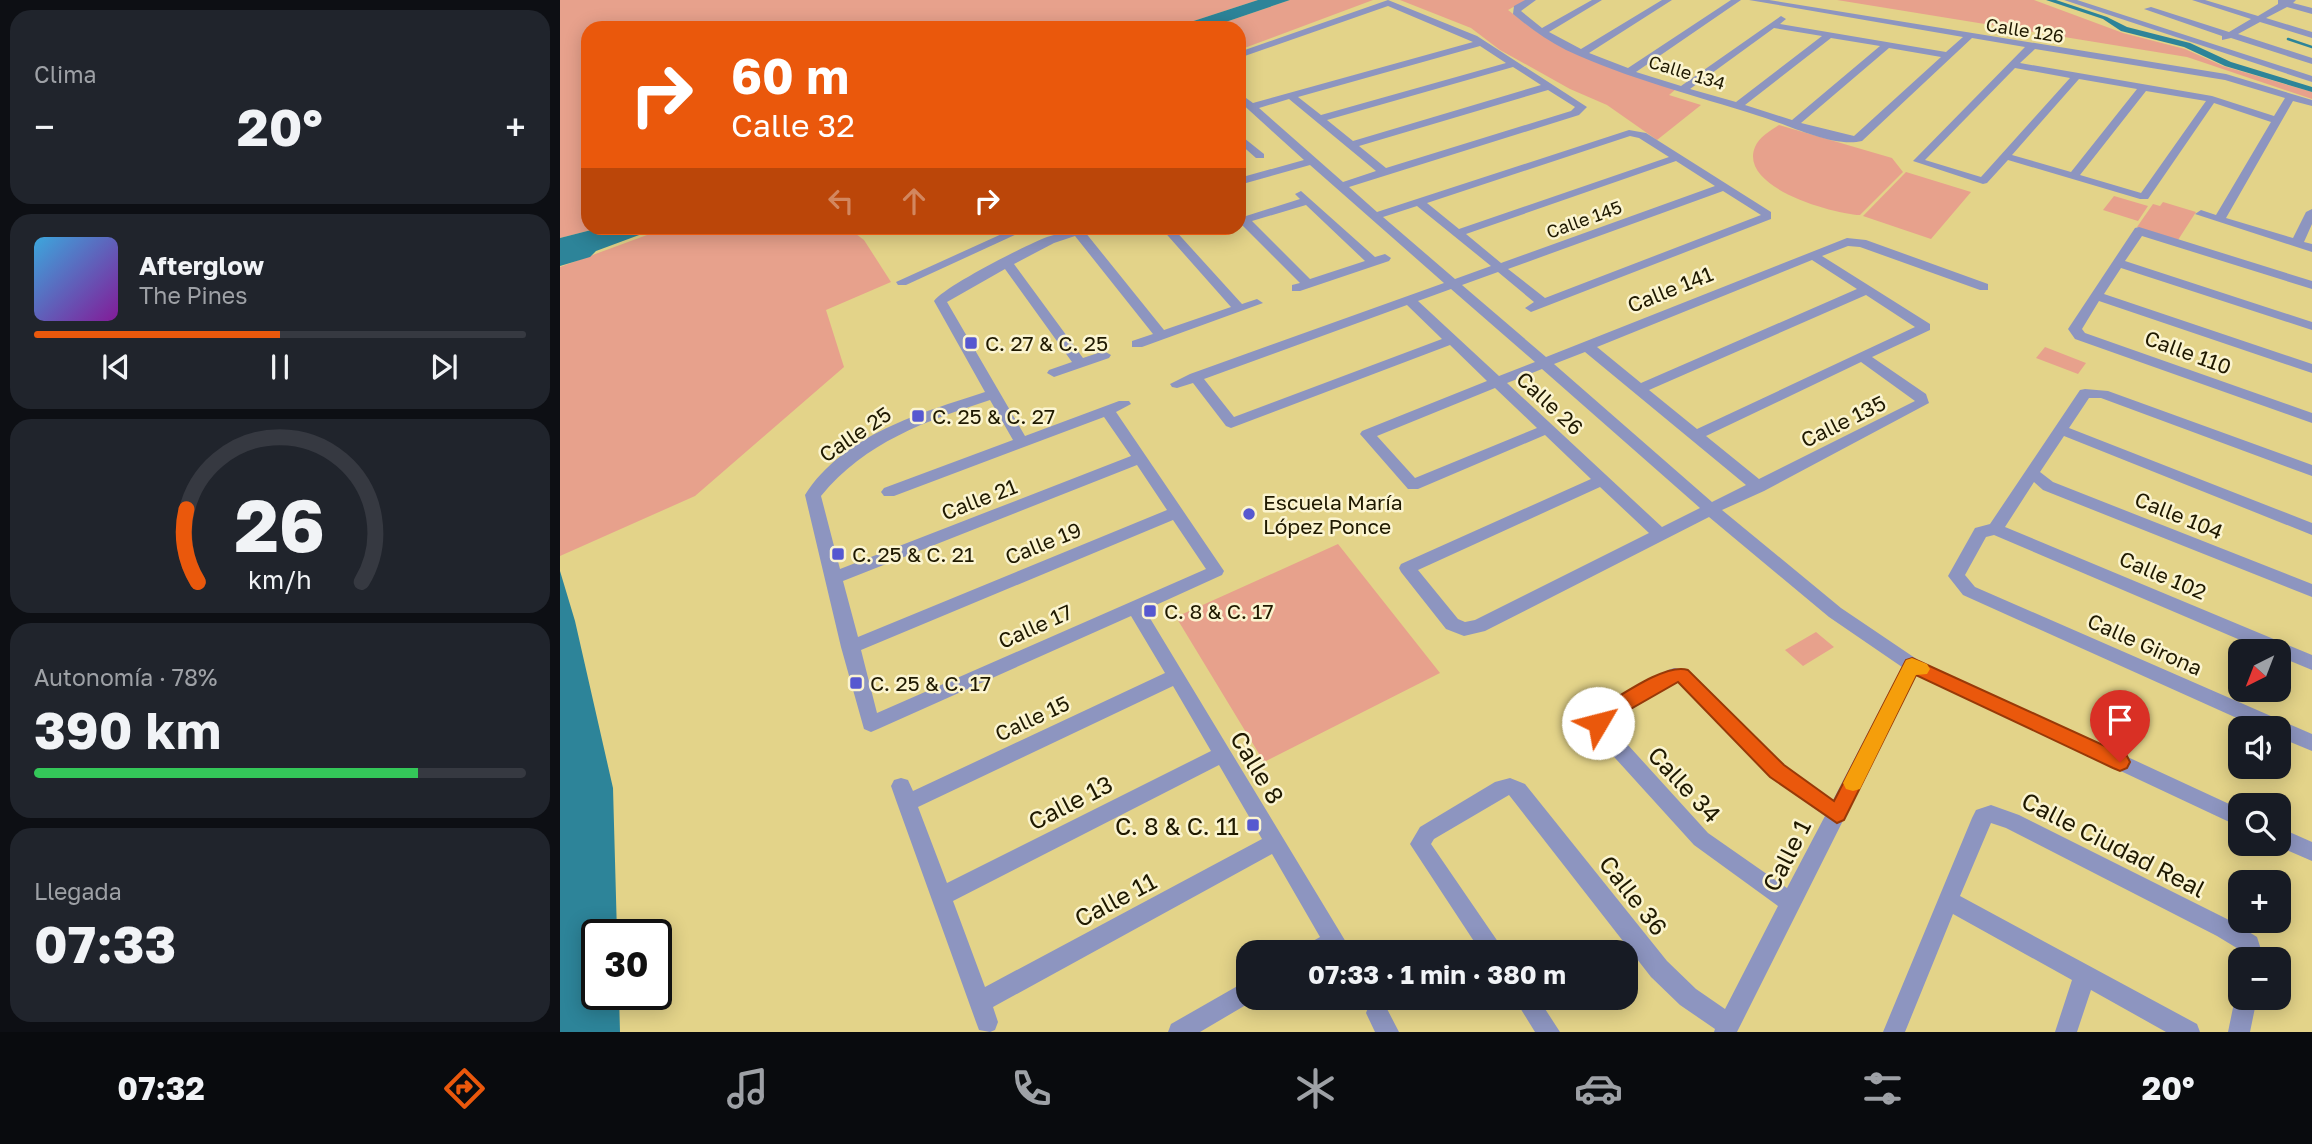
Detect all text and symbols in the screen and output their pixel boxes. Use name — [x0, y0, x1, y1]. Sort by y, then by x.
street label: Calle 126 — [1984, 13, 2066, 47]
text: 60 m — [731, 46, 849, 105]
icon: right — [616, 49, 707, 140]
street label: Calle 134 — [1646, 50, 1728, 94]
text: Clima — [34, 60, 97, 88]
text: 20° — [237, 95, 323, 157]
text: − — [34, 104, 55, 149]
text: + — [505, 104, 526, 149]
text: Calle 32 — [731, 106, 855, 144]
icon: left — [822, 182, 860, 220]
icon: ahead — [895, 182, 933, 220]
icon: right — [968, 182, 1006, 220]
street label: Calle 145 — [1543, 195, 1625, 243]
text: Afterglow — [139, 250, 264, 281]
street label: Calle 141 — [1623, 260, 1717, 318]
text: The Pines — [139, 281, 247, 309]
street label: Calle 110 — [2141, 324, 2235, 380]
place label: C. 27 & C. 25 — [985, 330, 1108, 356]
marker: C. 27 & C. 25 — [963, 335, 979, 351]
icon: previous — [97, 348, 135, 386]
icon: pause — [261, 348, 299, 386]
icon: next — [425, 348, 463, 386]
street label: Calle 26 — [1511, 366, 1589, 440]
street label: Calle 135 — [1796, 389, 1890, 453]
street label: Calle 25 — [814, 401, 896, 467]
place label: C. 25 & C. 27 — [932, 403, 1055, 429]
marker: C. 25 & C. 27 — [910, 408, 926, 424]
street label: Calle 21 — [937, 473, 1021, 525]
text: 26 — [235, 481, 325, 568]
street label: Calle 104 — [2131, 486, 2227, 544]
place label: Escuela María López Ponce — [1263, 489, 1403, 539]
marker: Escuela María López Ponce — [1241, 506, 1257, 522]
street label: Calle 19 — [1001, 516, 1085, 570]
place label: C. 25 & C. 21 — [852, 541, 974, 567]
street label: Calle 102 — [2115, 545, 2211, 605]
marker: C. 25 & C. 21 — [830, 546, 846, 562]
text: km/h — [248, 564, 312, 595]
street label: Calle 17 — [994, 598, 1076, 654]
place label: C. 8 & C. 17 — [1164, 598, 1274, 624]
marker: C. 8 & C. 17 — [1142, 603, 1158, 619]
street label: Calle Girona — [2084, 607, 2206, 681]
north arrow — [2228, 639, 2291, 702]
map controls — [2228, 639, 2291, 1010]
text: Autonomía · 78% — [34, 663, 217, 691]
place label: C. 25 & C. 17 — [870, 670, 991, 696]
marker: C. 25 & C. 17 — [848, 675, 864, 691]
position arrow — [1561, 686, 1635, 760]
street label: Calle 15 — [991, 689, 1073, 747]
pin — [2090, 690, 2150, 762]
text: 390 km — [34, 698, 221, 760]
icon: arrive — [2101, 701, 2139, 739]
button: sound — [2228, 716, 2291, 779]
street label: Calle 8 — [1225, 725, 1291, 809]
street label: Calle 34 — [1642, 740, 1728, 828]
street label: Calle 13 — [1023, 769, 1117, 835]
street label: Calle Ciudad Real — [2017, 785, 2211, 903]
button: search — [2228, 793, 2291, 856]
place label: C. 8 & C. 11 — [1115, 811, 1239, 840]
street label: Calle 1 — [1756, 814, 1816, 896]
marker: C. 8 & C. 11 — [1245, 817, 1261, 833]
street label: Calle 36 — [1594, 849, 1674, 941]
street label: Calle 11 — [1069, 865, 1161, 933]
button: + — [2228, 870, 2291, 933]
text: Llegada — [34, 877, 122, 905]
text: 07:33 — [34, 912, 176, 974]
speed limit sign: 30 — [581, 919, 672, 1010]
button: − — [2228, 947, 2291, 1010]
text: 07:33 · 1 min · 380 m — [1308, 959, 1566, 990]
icon: directions — [440, 1064, 489, 1113]
icon: music — [723, 1064, 772, 1113]
icon: phone — [1007, 1064, 1056, 1113]
icon: climate — [1291, 1064, 1340, 1113]
icon: car — [1574, 1064, 1623, 1113]
icon: filters — [1858, 1064, 1907, 1113]
text: 07:32 — [117, 1069, 205, 1107]
text: 20° — [2142, 1069, 2195, 1107]

